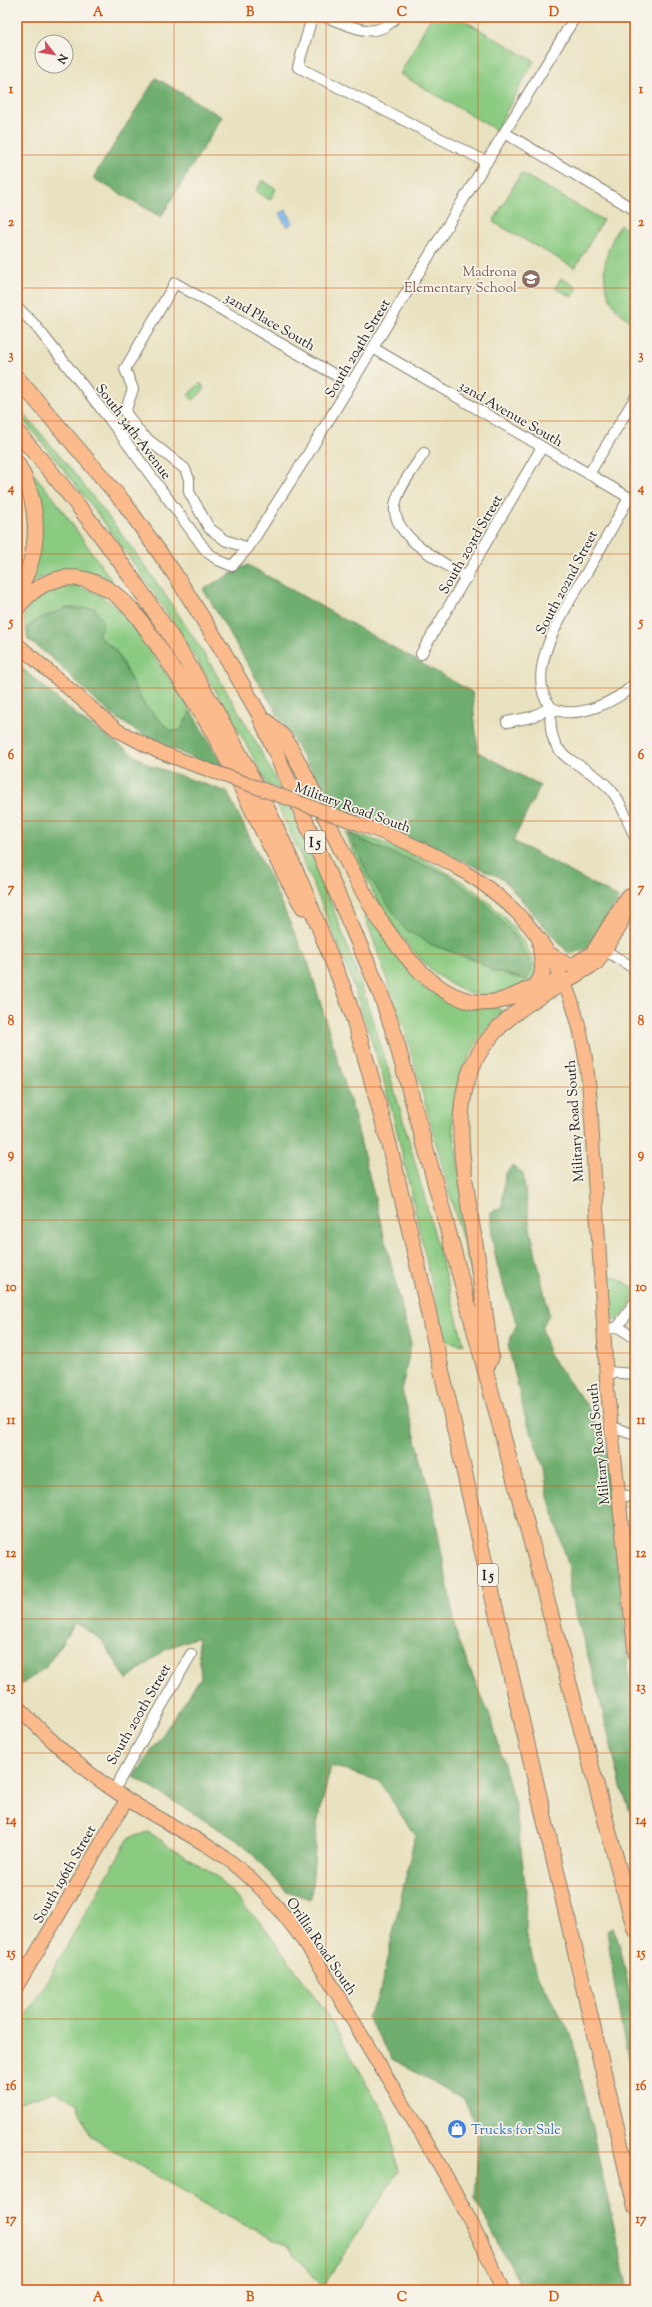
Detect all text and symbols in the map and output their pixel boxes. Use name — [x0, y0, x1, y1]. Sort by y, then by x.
text: A — [93, 4, 104, 22]
text: B — [246, 4, 255, 22]
text: C — [397, 4, 407, 22]
text: D — [549, 4, 559, 22]
north arrow — [34, 34, 74, 74]
text: N — [52, 50, 71, 67]
text: 1 — [9, 81, 14, 99]
text: 1 — [639, 81, 644, 99]
text: 2 — [8, 214, 15, 232]
text: 2 — [638, 214, 645, 232]
place label: Madrona Elementary School — [404, 263, 518, 299]
school or university icon: Madrona Elementary School — [520, 268, 542, 290]
street label: 32nd Place South — [220, 289, 318, 357]
street label: South 204th Street — [321, 296, 396, 402]
text: 3 — [8, 347, 14, 365]
text: 3 — [638, 347, 644, 365]
street label: 32nd Avenue South — [454, 377, 566, 453]
street label: South 34th Avenue — [90, 380, 175, 484]
text: 4 — [7, 480, 15, 498]
text: 4 — [637, 480, 645, 498]
street label: South 203rd Street — [435, 491, 508, 598]
street label: South 202nd Street — [532, 527, 604, 639]
text: 5 — [8, 614, 14, 632]
text: 5 — [638, 614, 644, 632]
text: 6 — [8, 747, 15, 765]
text: 6 — [638, 747, 645, 765]
street label: Military Road South — [291, 779, 413, 839]
road number: I 5 — [305, 831, 325, 853]
text: 7 — [8, 880, 15, 898]
text: 7 — [638, 880, 645, 898]
text: 8 — [8, 1013, 15, 1031]
text: 8 — [638, 1013, 645, 1031]
street label: Military Road South — [562, 1059, 590, 1183]
text: 9 — [8, 1146, 15, 1164]
text: 9 — [638, 1146, 645, 1164]
text: 10 — [5, 1279, 17, 1297]
text: 10 — [635, 1279, 647, 1297]
street label: Military Road South — [584, 1382, 616, 1506]
text: 11 — [7, 1412, 16, 1430]
text: 11 — [637, 1412, 646, 1430]
text: 12 — [6, 1545, 17, 1563]
text: 12 — [636, 1545, 647, 1563]
road number: I 5 — [478, 1564, 498, 1586]
street label: South 200th Street — [103, 1661, 177, 1769]
text: 13 — [6, 1679, 16, 1697]
text: 13 — [636, 1679, 646, 1697]
text: 14 — [6, 1812, 17, 1830]
text: 14 — [636, 1812, 647, 1830]
street label: South 196th Street — [29, 1822, 102, 1928]
street label: Orillia Road South — [280, 1894, 360, 2000]
text: 15 — [7, 1945, 16, 1963]
text: 15 — [637, 1945, 646, 1963]
text: 16 — [6, 2078, 17, 2096]
text: 16 — [636, 2078, 647, 2096]
shop icon: Trucks for Sale — [446, 2118, 468, 2140]
place label: Trucks for Sale — [471, 2121, 561, 2141]
text: 17 — [6, 2211, 17, 2229]
text: 17 — [636, 2211, 647, 2229]
text: A — [93, 2289, 104, 2307]
text: B — [246, 2289, 255, 2307]
text: C — [397, 2289, 407, 2307]
text: D — [549, 2289, 559, 2307]

